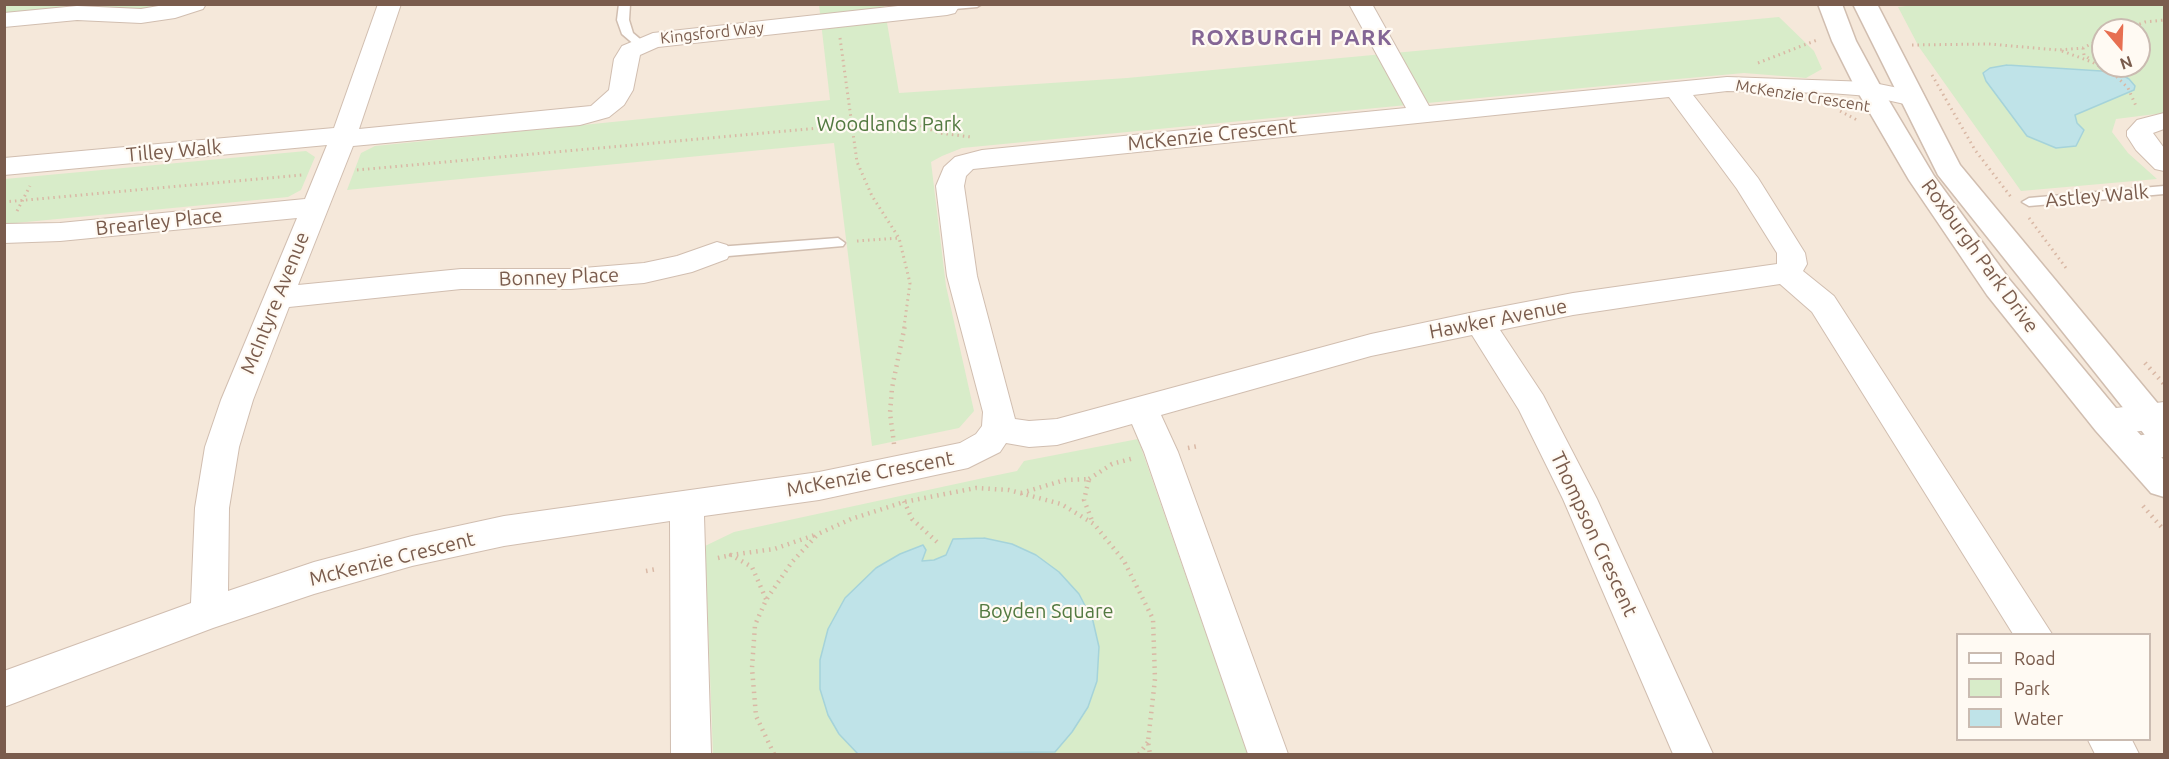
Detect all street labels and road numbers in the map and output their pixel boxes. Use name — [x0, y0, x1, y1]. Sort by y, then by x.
street label: Kingsford Way — [659, 18, 765, 48]
street label: McKenzie Crescent — [1734, 76, 1872, 116]
street label: McKenzie Crescent — [1126, 114, 1298, 156]
street label: Tilley Walk — [125, 135, 223, 167]
street label: Roxburgh Park Drive — [1916, 175, 2044, 337]
street label: Astley Walk — [2044, 180, 2150, 212]
street label: Brearley Place — [94, 203, 224, 241]
street label: McIntyre Avenue — [236, 228, 314, 378]
street label: Bonney Place — [498, 263, 620, 291]
street label: Hawker Avenue — [1427, 294, 1569, 344]
street label: McKenzie Crescent — [784, 446, 956, 502]
street label: Thompson Crescent — [1545, 448, 1643, 620]
street label: McKenzie Crescent — [307, 527, 477, 591]

